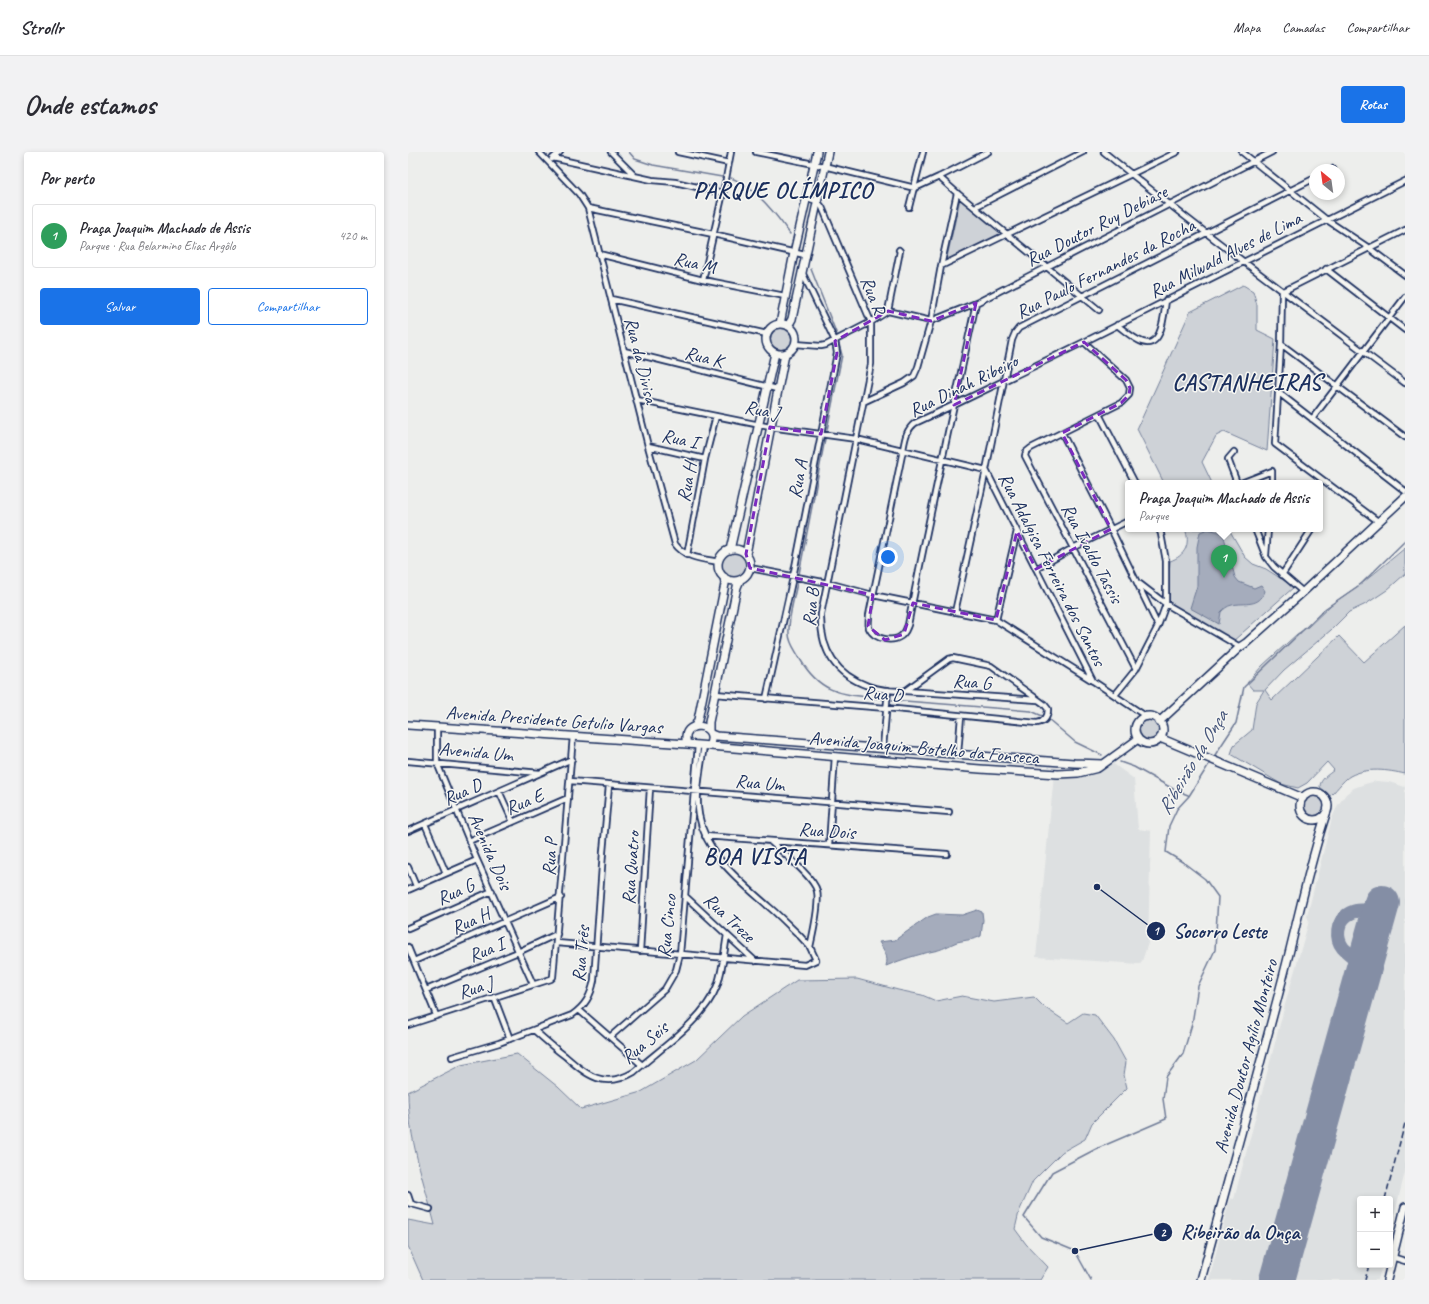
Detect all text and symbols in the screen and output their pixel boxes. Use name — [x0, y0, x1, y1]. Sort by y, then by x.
text: Strollr — [20, 16, 63, 40]
text: Mapa — [1233, 19, 1260, 36]
text: Camadas — [1282, 19, 1325, 36]
text: Compartilhar — [1347, 19, 1409, 36]
button: Rotas — [1341, 86, 1405, 123]
text: Onde estamos — [24, 87, 156, 122]
north arrow — [1309, 164, 1345, 200]
text: Por perto — [40, 168, 94, 189]
district label: PARQUE OLÍMPICO — [693, 176, 875, 205]
street label: Rua Doutor Ruy Debiase — [1022, 179, 1173, 272]
street label: Rua Milwald Alves de Lima — [1145, 205, 1307, 304]
street label: Rua Paulo Fernandes da Rocha — [1012, 213, 1200, 324]
text: Praça Joaquim Machado de Assis — [79, 219, 250, 238]
text: 1 — [51, 228, 57, 244]
text: 420 m — [339, 228, 367, 244]
text: Parque · Rua Belarmino Elias Argôlo — [79, 238, 236, 254]
street label: Rua M — [671, 246, 719, 280]
street label: Rua R — [855, 273, 892, 320]
button: Salvar — [40, 288, 200, 325]
button: Compartilhar — [208, 288, 368, 325]
street label: Rua da Divisa — [619, 315, 664, 408]
street label: Rua K — [682, 341, 729, 374]
street label: Rua Dinah Ribeiro — [905, 348, 1024, 423]
district label: CASTANHEIRAS — [1172, 368, 1326, 397]
street label: Rua J — [742, 395, 784, 426]
street label: Rua I — [659, 423, 704, 455]
street label: Rua H — [671, 457, 703, 504]
street label: Rua A — [783, 457, 814, 500]
street label: Rua Adalgisa Ferreira dos Santos — [993, 469, 1112, 671]
popup — [1125, 480, 1323, 532]
text: Praça Joaquim Machado de Assis — [1139, 489, 1309, 508]
street label: Rua Ivaldo Tassis — [1056, 499, 1129, 609]
text: Parque — [1139, 508, 1168, 524]
pin: 1 — [1211, 545, 1237, 578]
your location — [878, 547, 898, 567]
street label: Rua B — [797, 585, 825, 628]
street label: Rua G — [952, 669, 993, 695]
street label: Rua D — [862, 680, 906, 708]
street label: Avenida Presidente Getulio Vargas — [445, 700, 665, 740]
water label: Ribeirão da Onça — [1152, 704, 1234, 819]
street label: Avenida Joaquim Botelho da Fonseca — [808, 726, 1041, 770]
street label: Avenida Um — [438, 737, 516, 767]
street label: Rua Um — [734, 769, 788, 797]
street label: Rua D — [439, 772, 487, 811]
street label: Rua E — [502, 782, 550, 821]
street label: Avenida Dois — [462, 809, 519, 896]
street label: Rua Dois — [798, 817, 859, 845]
street label: Rua Quatro — [616, 828, 646, 905]
street label: Rua P — [537, 835, 563, 877]
district label: BOA VISTA — [704, 842, 808, 871]
street label: Rua G — [433, 873, 479, 911]
street label: Rua Treze — [699, 888, 761, 949]
street label: Rua Cinco — [652, 892, 682, 959]
street label: Rua H — [447, 901, 496, 940]
callout: Socorro Leste — [1146, 915, 1275, 947]
text: Socorro Leste — [1173, 919, 1268, 944]
street label: Rua Três — [567, 923, 596, 983]
text: 1 — [1153, 923, 1160, 939]
street label: Rua I — [465, 930, 512, 968]
street label: Avenida Doutor Agílio Monteiro — [1209, 956, 1284, 1156]
street label: Rua J — [455, 970, 499, 1005]
street label: Rua Seis — [616, 1014, 675, 1069]
map controls — [1357, 1196, 1393, 1268]
button: + — [1357, 1196, 1393, 1232]
callout: Ribeirão da Onça — [1153, 1216, 1308, 1248]
text: Ribeirão da Onça — [1181, 1220, 1301, 1245]
text: 2 — [1160, 1225, 1167, 1241]
button: − — [1357, 1232, 1393, 1268]

